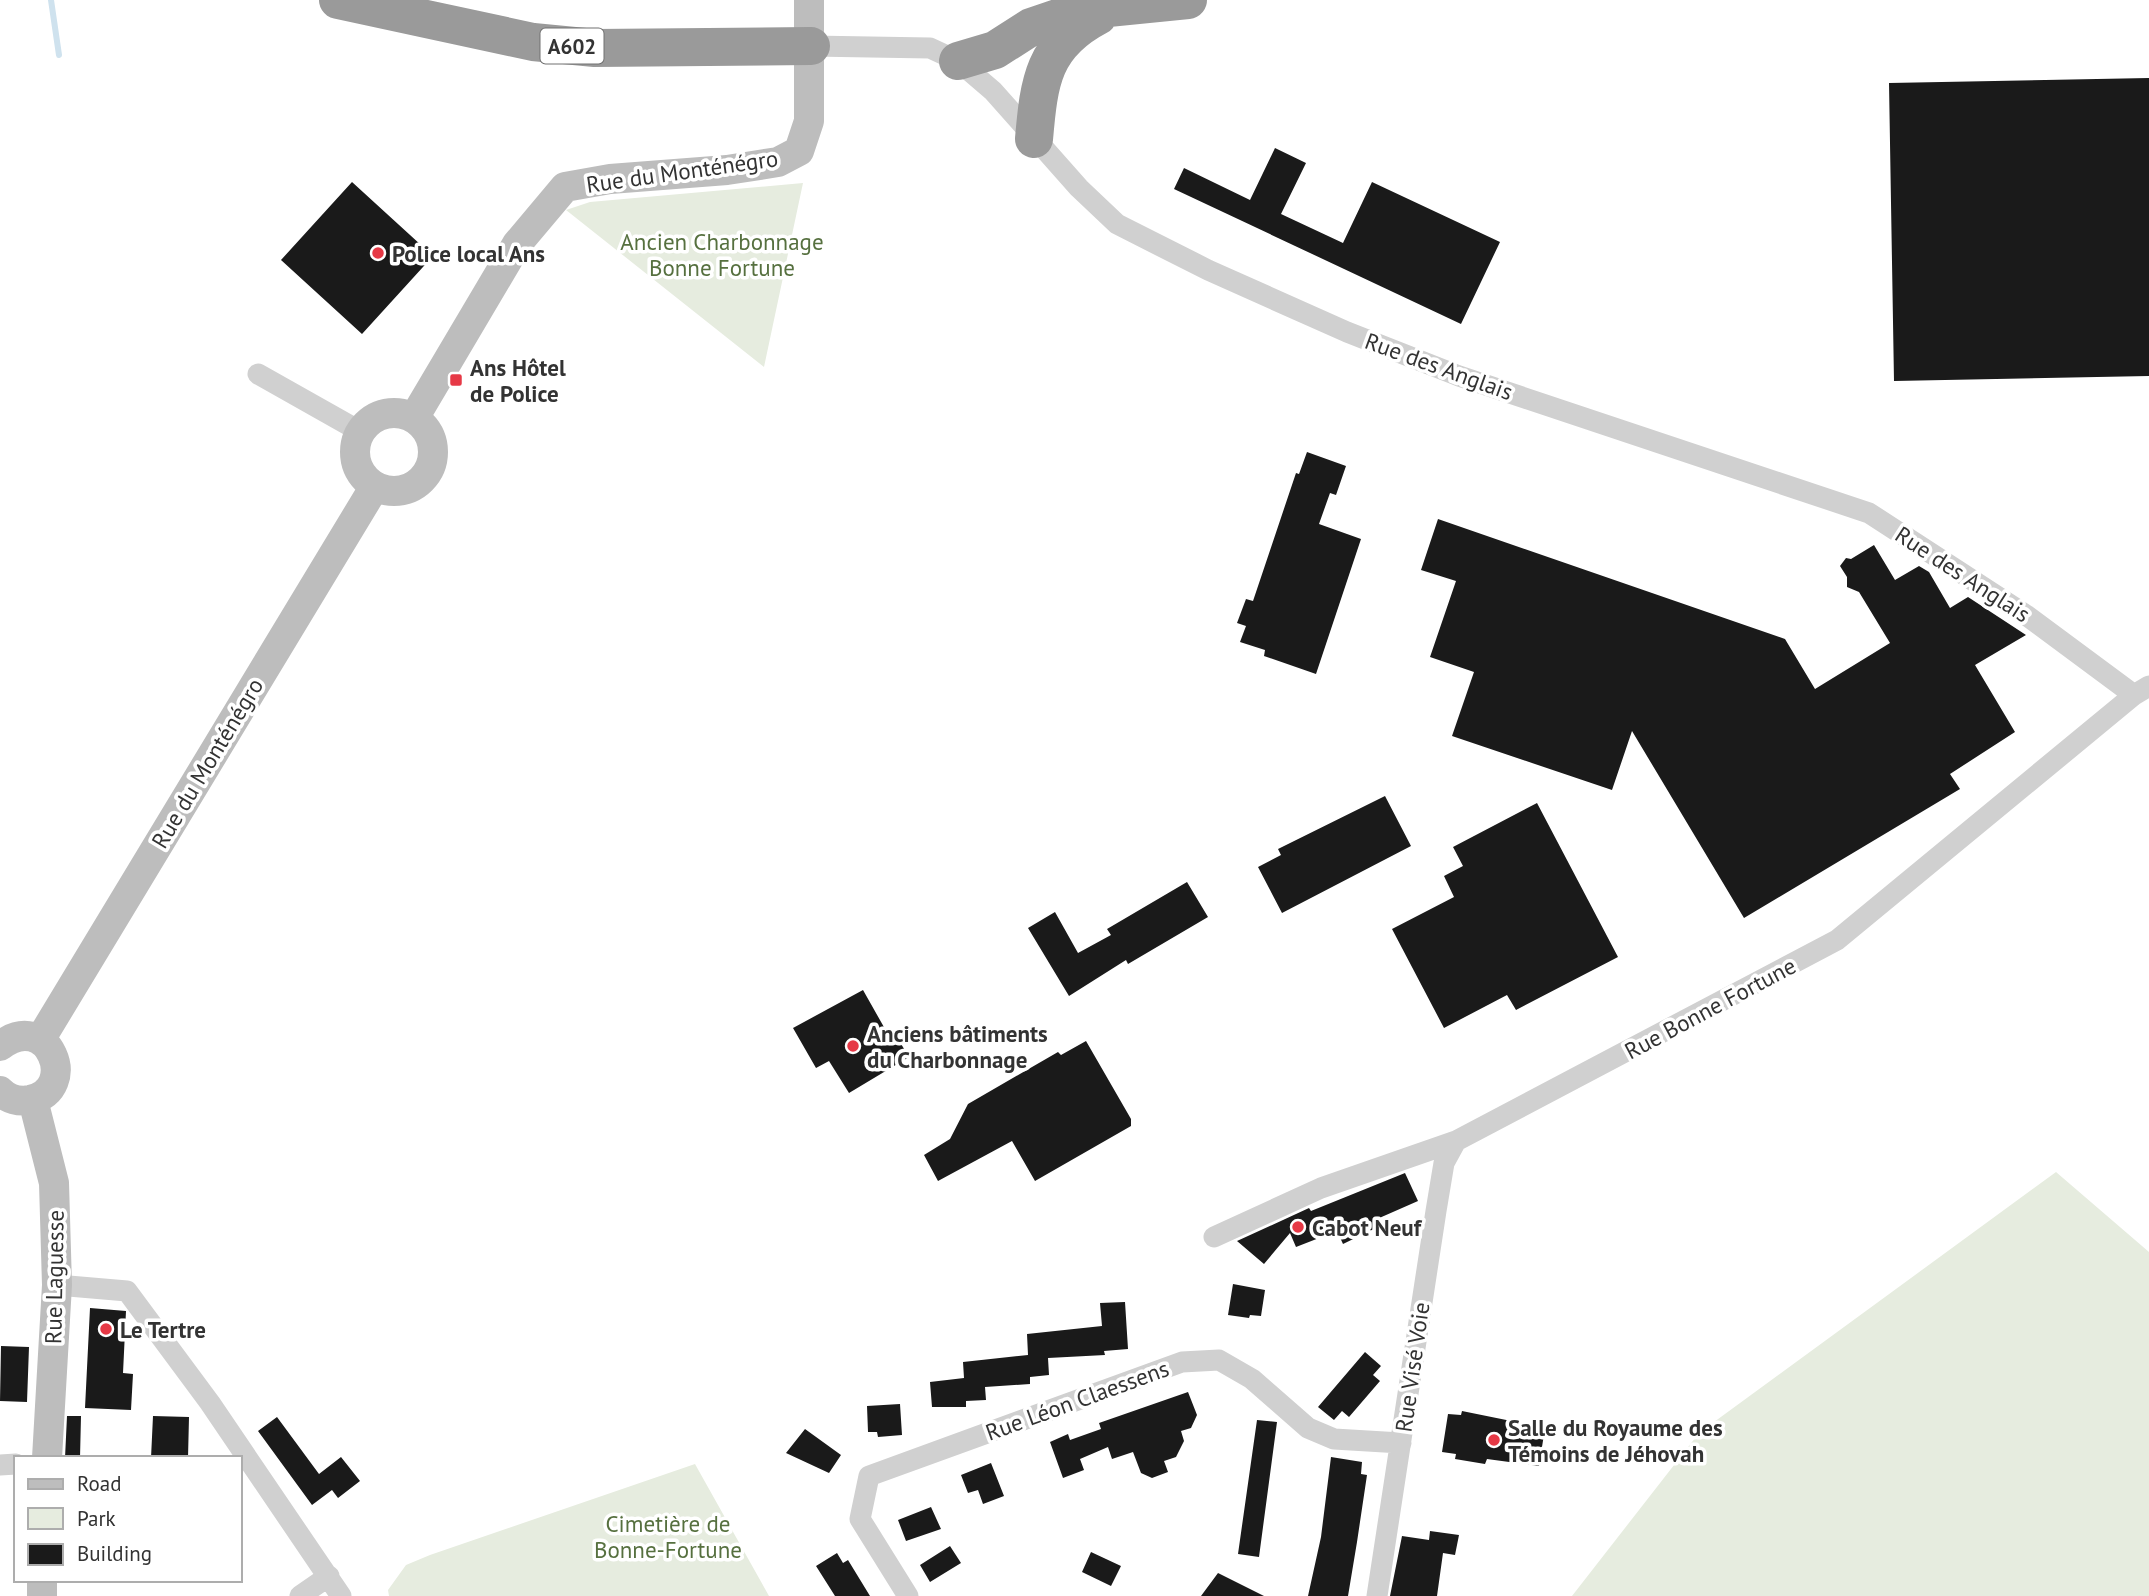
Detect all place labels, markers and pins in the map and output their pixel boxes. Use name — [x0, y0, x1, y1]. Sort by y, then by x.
place label: Police local Ans — [392, 239, 545, 268]
marker: Police local Ans — [370, 245, 386, 261]
place label: Ans Hôtel de Police — [470, 353, 566, 408]
marker: Ans Hôtel de Police — [448, 372, 464, 388]
place label: Anciens bâtiments du Charbonnage — [867, 1019, 1048, 1074]
marker: Anciens bâtiments du Charbonnage — [845, 1038, 861, 1054]
place label: Cabot Neuf — [1312, 1213, 1423, 1242]
marker: Cabot Neuf — [1290, 1219, 1306, 1235]
place label: Le Tertre — [120, 1315, 206, 1344]
marker: Le Tertre — [98, 1321, 114, 1337]
place label: Salle du Royaume des Témoins de Jéhovah — [1508, 1413, 1723, 1468]
marker: Salle du Royaume des Témoins de Jéhovah — [1486, 1432, 1502, 1448]

